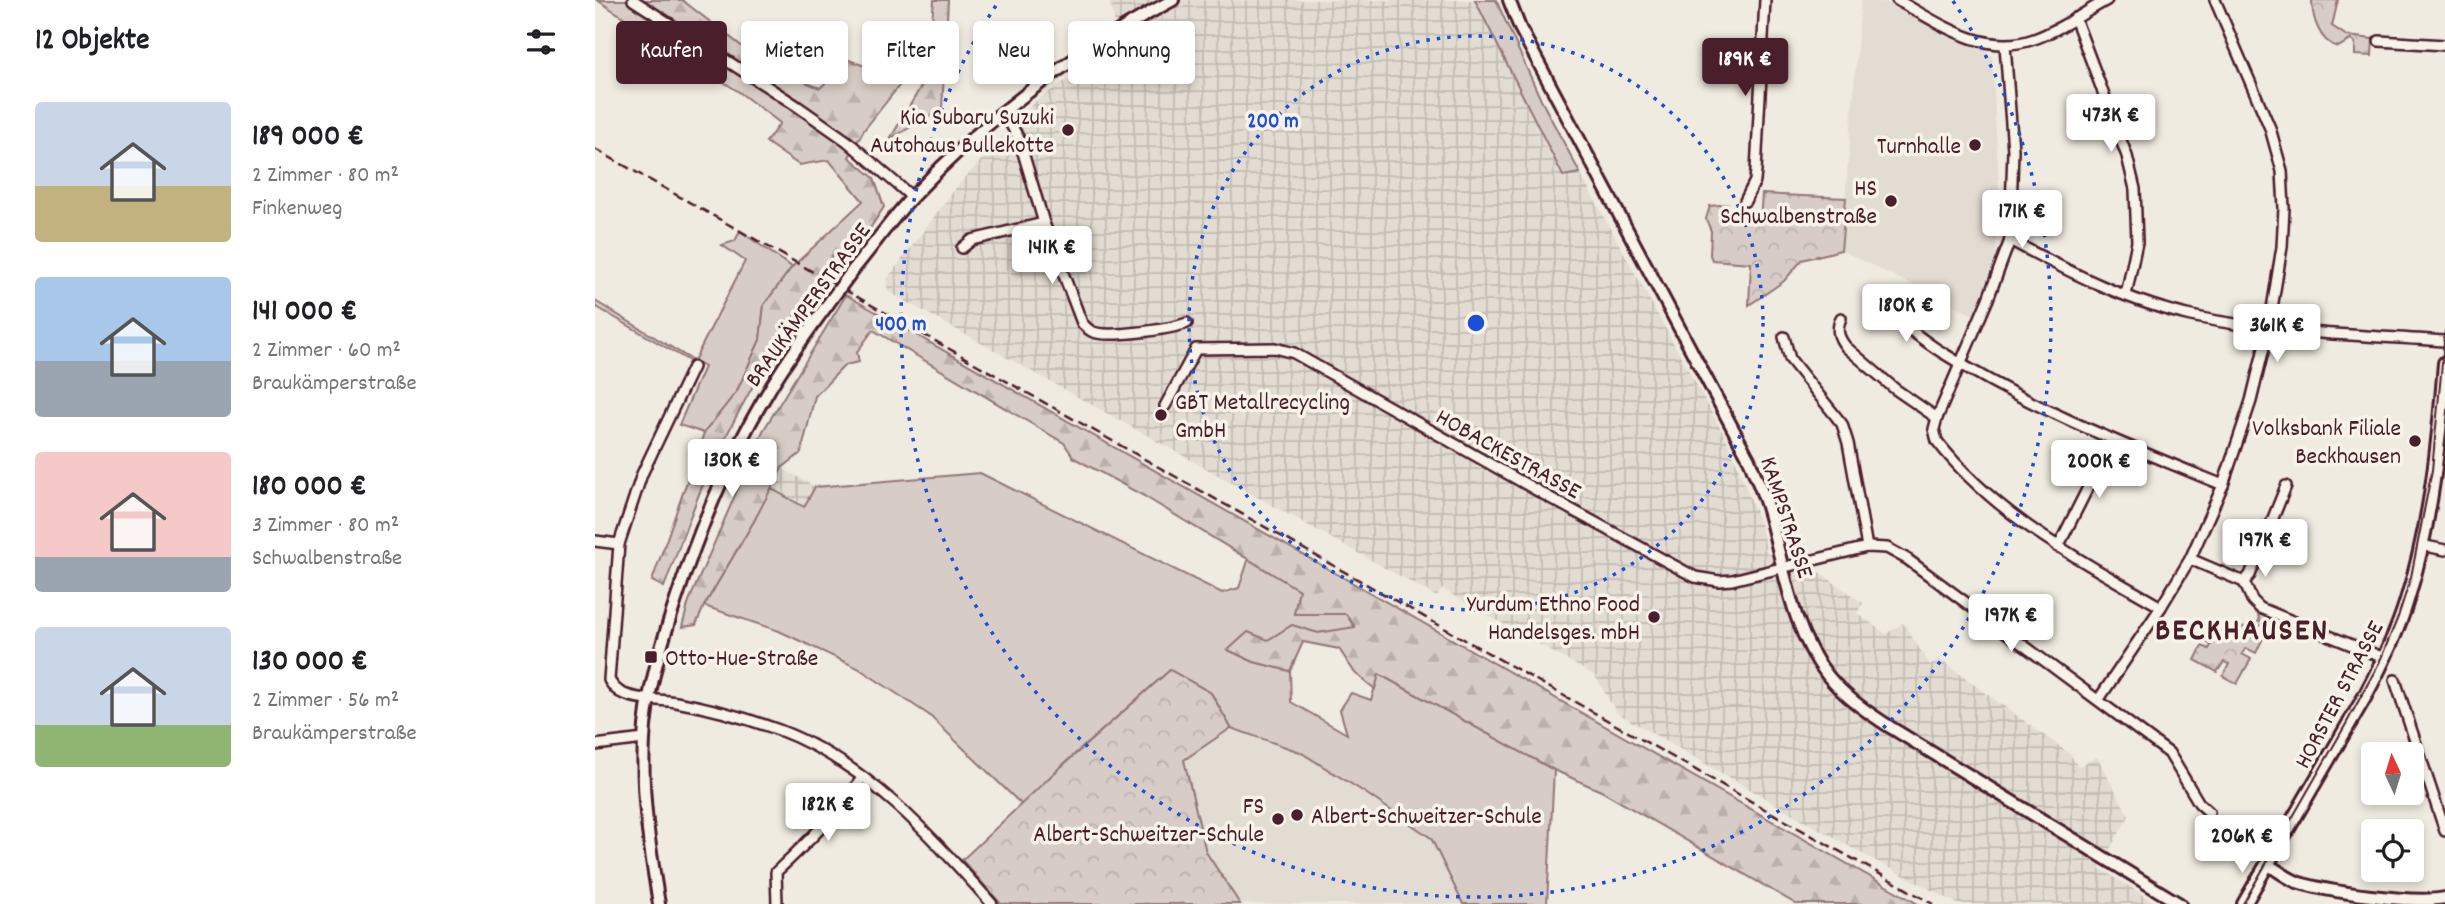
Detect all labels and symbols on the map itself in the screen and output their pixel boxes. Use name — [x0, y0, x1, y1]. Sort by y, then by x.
pin: 189K € — [1688, 38, 1802, 98]
pin: 473K € — [2054, 94, 2168, 154]
place label: Kia Subaru Suzuki Autohaus Bullekotte — [870, 102, 1054, 164]
text: 200 m — [1247, 108, 1299, 138]
marker: Kia Subaru Suzuki Autohaus Bullekotte — [1060, 122, 1076, 138]
place label: Turnhalle — [1877, 131, 1961, 165]
marker: Turnhalle — [1967, 137, 1983, 153]
place label: HS Schwalbenstraße — [1720, 173, 1877, 235]
pin: 171K € — [1965, 190, 2079, 250]
marker: HS Schwalbenstraße — [1883, 193, 1899, 209]
street label: BRAUKÄMPERSTRASSE — [738, 216, 881, 395]
pin: 141K € — [995, 226, 1109, 286]
pin: 180K € — [1849, 284, 1963, 344]
pin: 361K € — [2220, 304, 2334, 364]
text: 400 m — [876, 311, 926, 341]
centre of rings — [1464, 311, 1488, 335]
place label: GBT Metallrecycling GmbH — [1175, 387, 1350, 449]
street label: HOBACKESTRASSE — [1429, 402, 1586, 510]
marker: GBT Metallrecycling GmbH — [1153, 407, 1169, 423]
place label: Volksbank Filiale Beckhausen — [2252, 413, 2401, 475]
marker: Volksbank Filiale Beckhausen — [2407, 433, 2423, 449]
pin: 130K € — [675, 440, 789, 499]
pin: 200K € — [2042, 440, 2156, 500]
street label: KAMPSTRASSE — [1749, 453, 1821, 583]
pin: 197K € — [2208, 520, 2322, 579]
place label: Yurdum Ethno Food Handelsges. mbH — [1467, 589, 1640, 651]
pin: 197K € — [1954, 594, 2068, 654]
marker: Yurdum Ethno Food Handelsges. mbH — [1646, 609, 1662, 625]
district label: BECKHAUSEN — [2155, 610, 2329, 656]
street label: HORSTER STRASSE — [2287, 615, 2394, 775]
place label: Otto-Hue-Straße — [665, 643, 818, 677]
marker: Otto-Hue-Straße — [643, 649, 659, 665]
north arrow — [2361, 742, 2424, 805]
pin: 182K € — [771, 784, 885, 843]
place label: FS Albert-Schweitzer-Schule — [1033, 791, 1264, 853]
place label: Albert-Schweitzer-Schule — [1311, 801, 1542, 835]
marker: Albert-Schweitzer-Schule — [1289, 807, 1305, 823]
marker: FS Albert-Schweitzer-Schule — [1270, 811, 1286, 827]
pin: 206K € — [2185, 816, 2299, 875]

